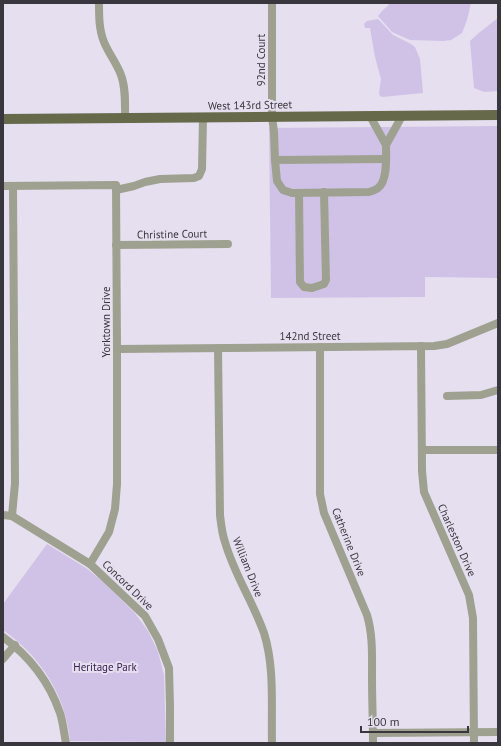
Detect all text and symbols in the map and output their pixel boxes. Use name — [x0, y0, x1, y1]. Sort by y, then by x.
street label: 92nd Court — [254, 34, 268, 86]
street label: West 143rd Street — [208, 97, 292, 113]
street label: Christine Court — [137, 226, 208, 242]
street label: Yorktown Drive — [99, 286, 113, 358]
street label: 142nd Street — [280, 329, 341, 343]
street label: Charleston Drive — [435, 502, 479, 579]
street label: Catherine Drive — [329, 506, 369, 579]
street label: William Drive — [230, 535, 267, 599]
street label: Concord Drive — [100, 557, 157, 613]
park label: Heritage Park — [73, 660, 137, 674]
scale bar — [361, 708, 468, 734]
text: 100 m — [367, 714, 400, 729]

